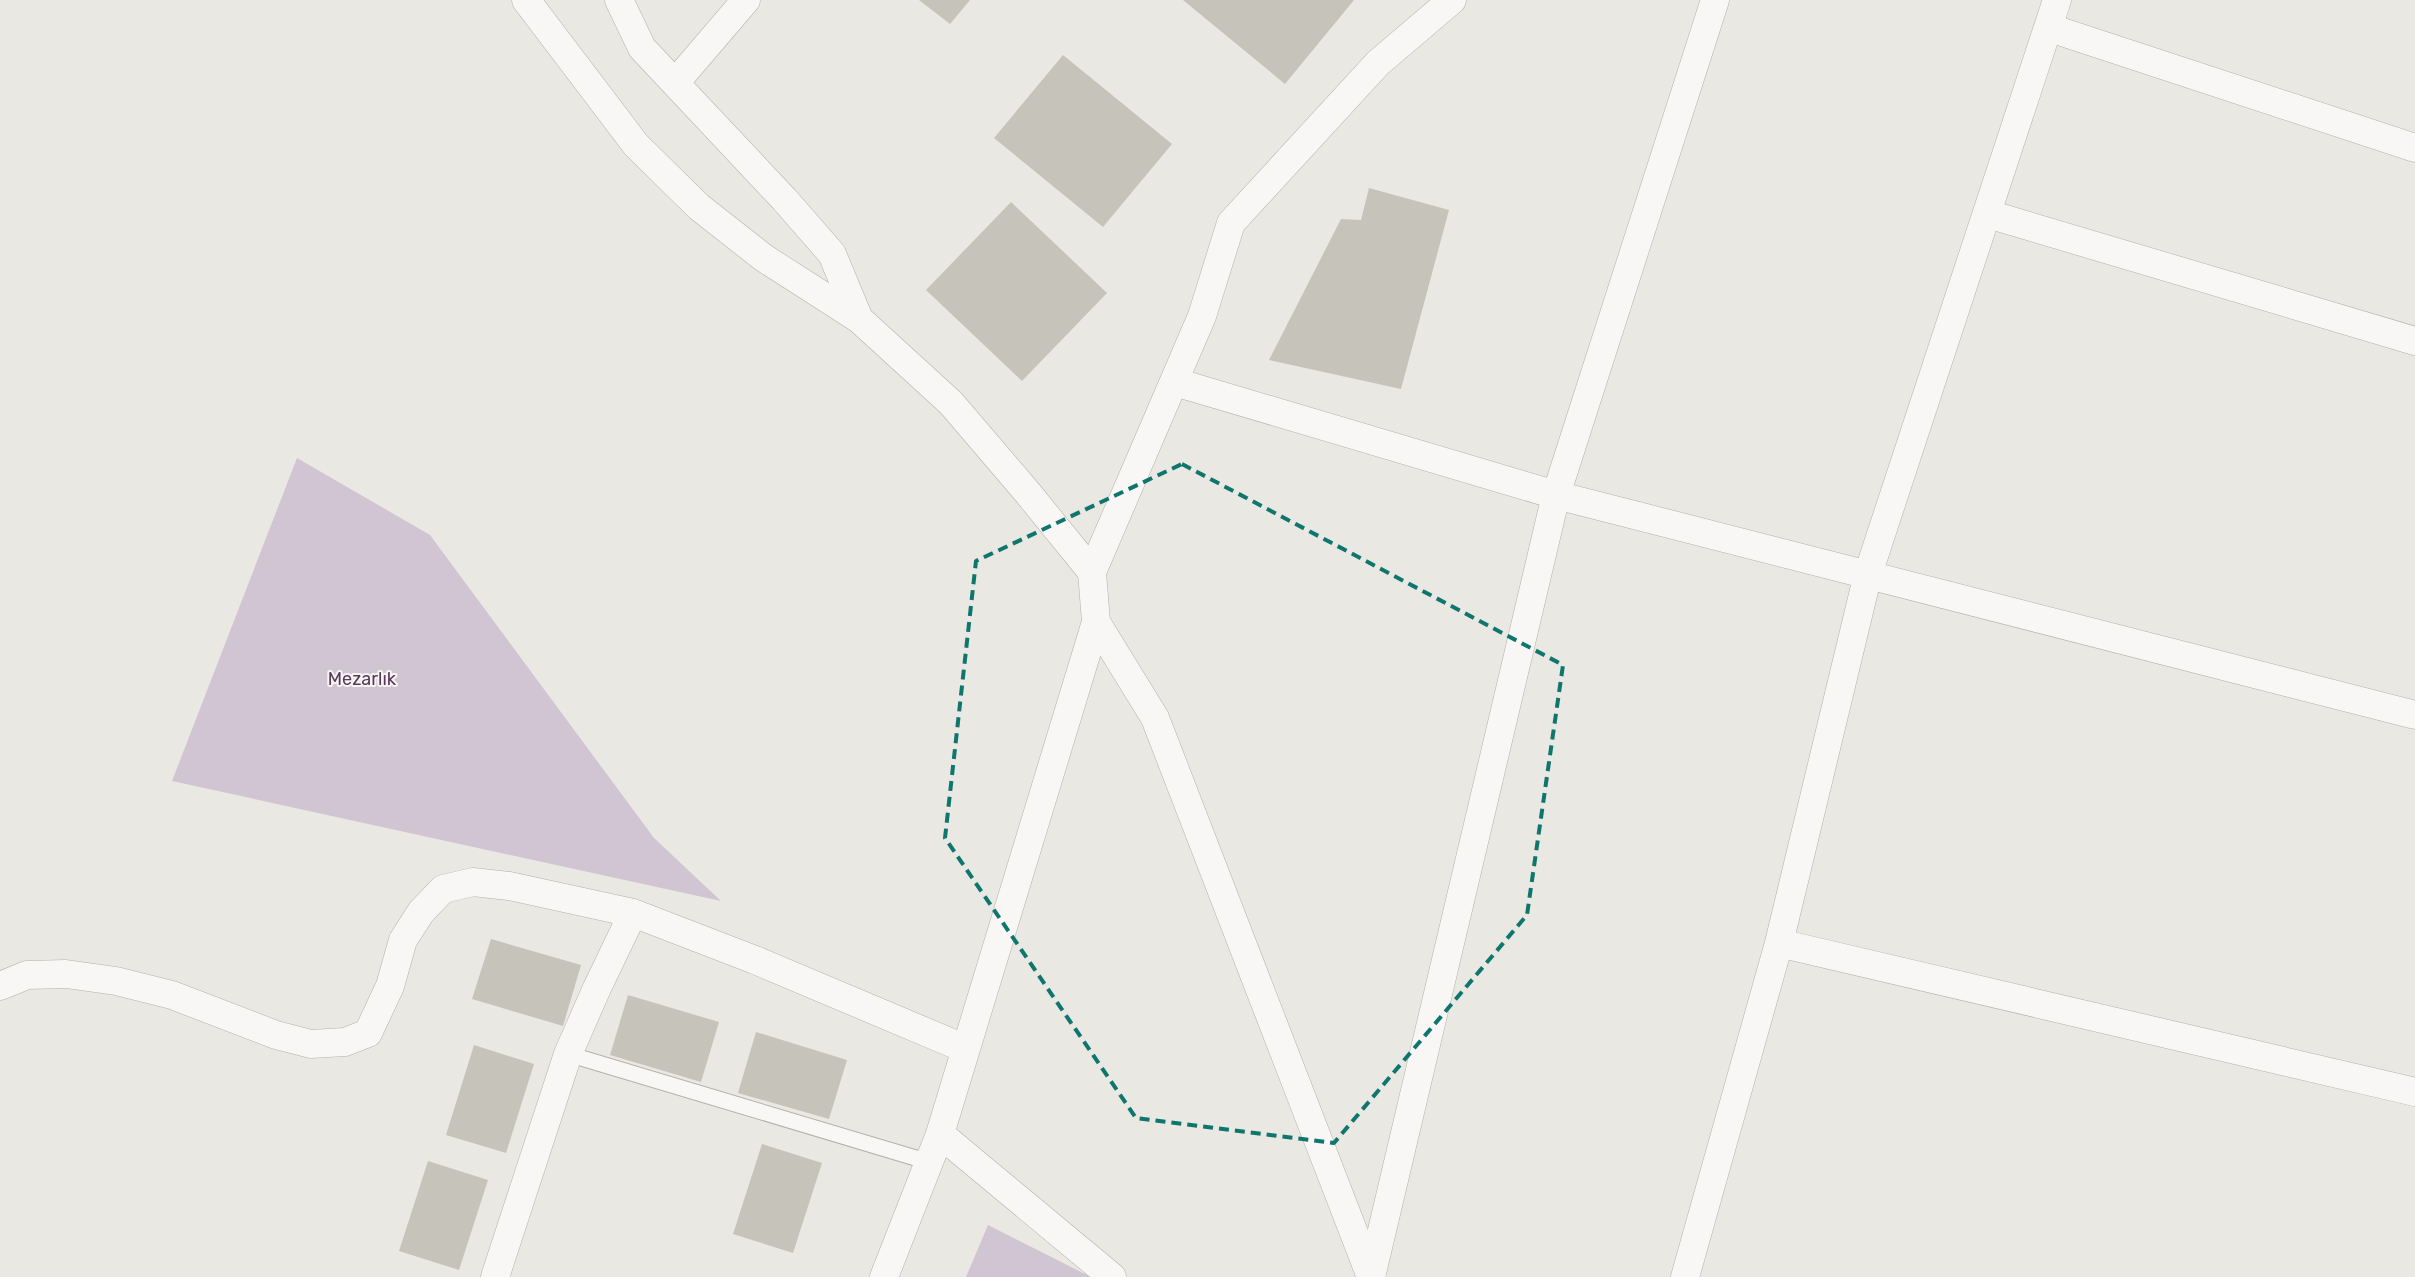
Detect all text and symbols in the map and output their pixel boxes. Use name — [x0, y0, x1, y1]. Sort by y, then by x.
park label: Mezarlık — [328, 668, 397, 690]

